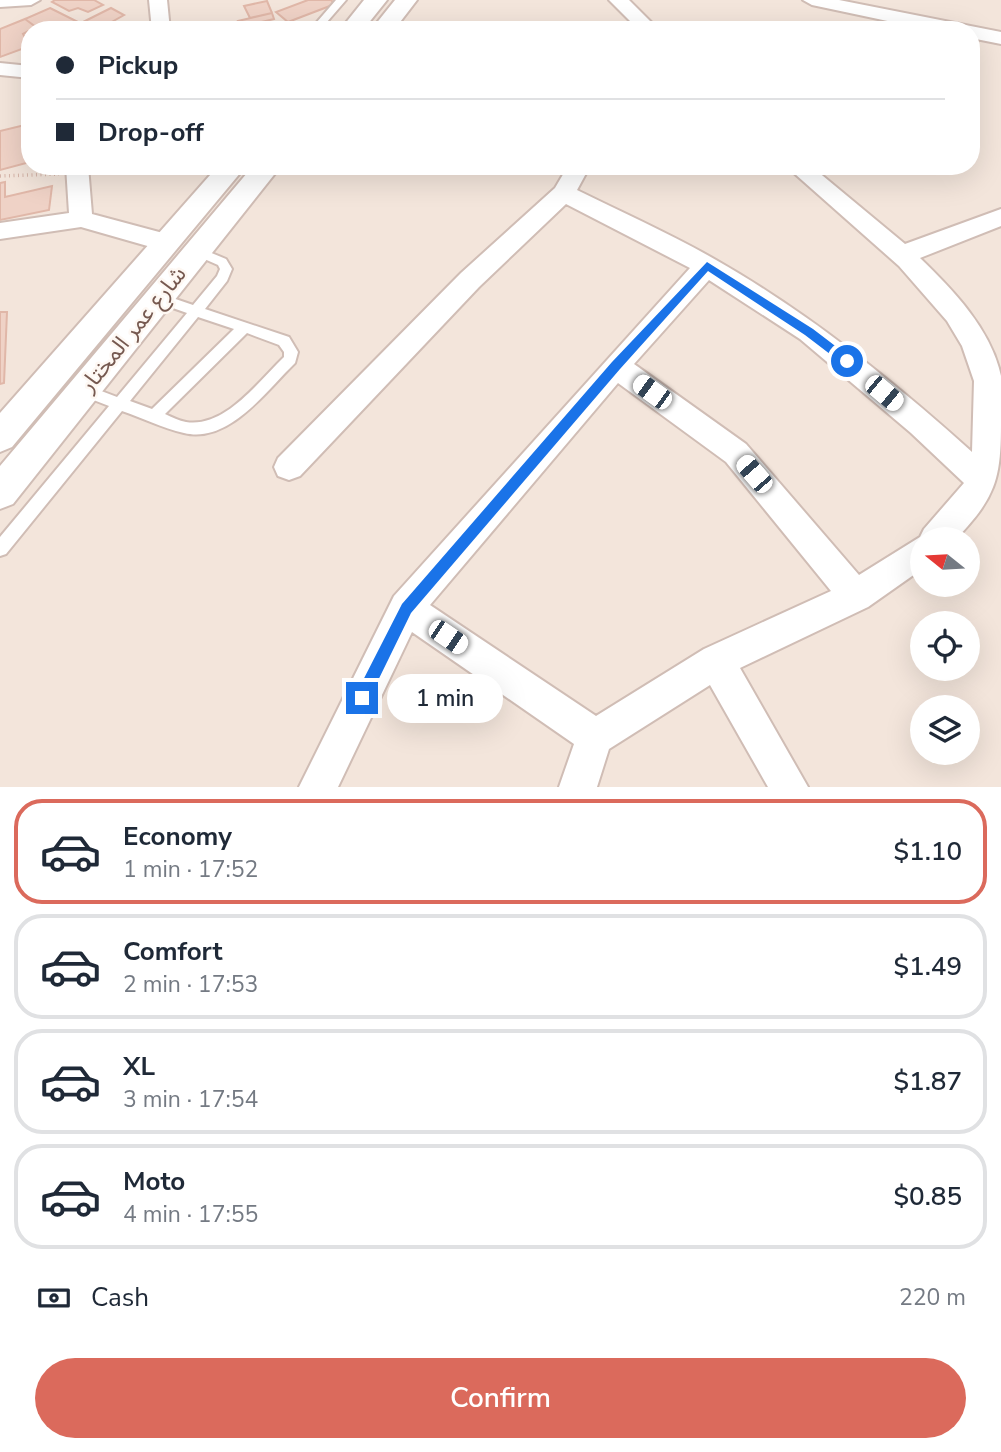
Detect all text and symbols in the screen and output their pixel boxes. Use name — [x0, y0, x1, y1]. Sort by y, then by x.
text: Pickup — [98, 48, 178, 83]
text: Drop-off — [98, 115, 204, 150]
street label: شارع عمر المختار — [72, 260, 194, 400]
route start — [831, 345, 863, 377]
car — [629, 371, 676, 413]
car — [862, 371, 907, 415]
car — [733, 451, 776, 497]
north arrow — [910, 527, 980, 597]
map controls — [910, 527, 980, 765]
button: locate — [910, 611, 980, 681]
car — [425, 617, 472, 657]
callout: 1 min — [386, 674, 502, 722]
route end — [346, 682, 378, 714]
text: 1 min — [416, 683, 474, 714]
button: layers — [910, 695, 980, 765]
text: Economy — [123, 819, 232, 854]
icon: car — [39, 820, 102, 883]
text: $1.10 — [893, 834, 962, 869]
text: 1 min · 17:52 — [123, 854, 258, 885]
text: Comfort — [123, 934, 223, 969]
icon: car — [39, 935, 102, 998]
text: $1.49 — [893, 949, 962, 984]
text: 2 min · 17:53 — [123, 969, 258, 1000]
text: XL — [123, 1049, 155, 1084]
icon: car — [39, 1050, 102, 1113]
text: $1.87 — [893, 1064, 962, 1099]
text: 3 min · 17:54 — [123, 1084, 258, 1115]
text: Moto — [123, 1164, 185, 1199]
icon: car — [39, 1165, 102, 1228]
text: $0.85 — [893, 1179, 962, 1214]
text: 4 min · 17:55 — [123, 1199, 258, 1230]
icon: cash — [35, 1279, 73, 1317]
text: Cash — [91, 1280, 149, 1315]
text: 220 m — [899, 1282, 966, 1313]
button: Confirm — [35, 1358, 966, 1438]

